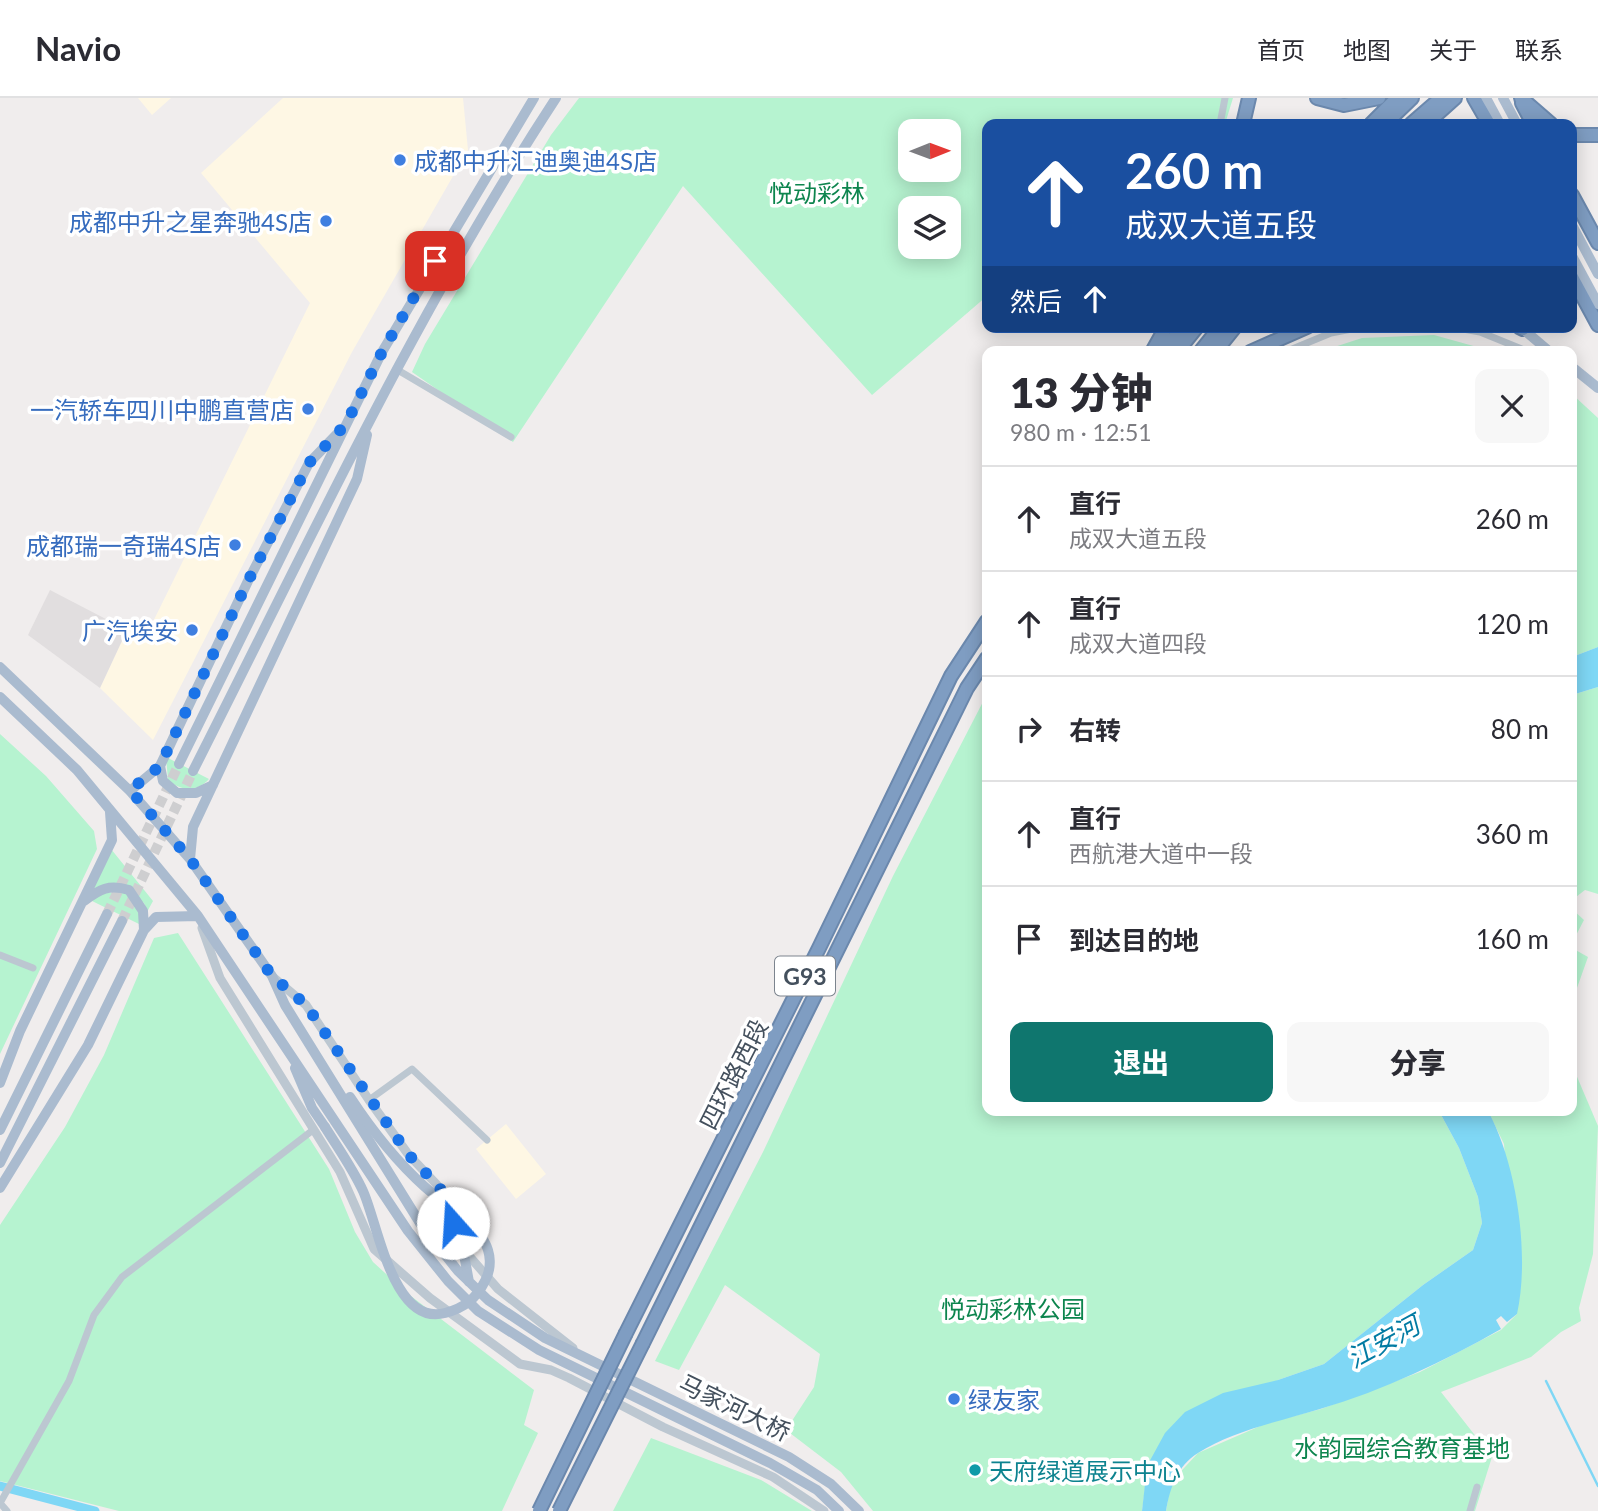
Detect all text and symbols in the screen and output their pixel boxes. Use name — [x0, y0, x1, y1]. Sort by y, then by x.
text: Navio — [35, 28, 121, 68]
text: 首页 — [1257, 35, 1305, 64]
text: 地图 — [1343, 35, 1391, 64]
text: 关于 — [1429, 35, 1477, 64]
text: 联系 — [1515, 35, 1563, 64]
north arrow — [898, 119, 961, 182]
map controls — [898, 119, 961, 259]
text: 260 m — [1125, 141, 1263, 199]
place label: 成都中升汇迪奥迪4S店 — [414, 146, 657, 175]
icon: ahead — [1010, 147, 1101, 238]
marker: 成都中升汇迪奥迪4S店 — [392, 152, 408, 168]
park label: 悦动彩林 — [769, 178, 865, 207]
button: layers — [898, 196, 961, 259]
text: 成双大道五段 — [1125, 205, 1317, 244]
place label: 成都中升之星奔驰4S店 — [69, 207, 312, 236]
marker: 成都中升之星奔驰4S店 — [318, 213, 334, 229]
pin — [405, 231, 465, 291]
icon: arrive — [416, 242, 454, 280]
icon: ahead — [1076, 280, 1114, 318]
text: 然后 — [1010, 285, 1062, 317]
text: 13 分钟 — [1010, 367, 1152, 417]
button: close — [1475, 369, 1549, 443]
place label: 一汽轿车四川中鹏直营店 — [30, 395, 294, 424]
marker: 一汽轿车四川中鹏直营店 — [300, 401, 316, 417]
text: 980 m · 12:51 — [1010, 418, 1152, 446]
text: 直行 — [1069, 487, 1121, 519]
icon: ahead — [1010, 500, 1048, 538]
text: 260 m — [1476, 503, 1549, 535]
text: 成双大道五段 — [1069, 524, 1207, 552]
place label: 成都瑞一奇瑞4S店 — [26, 531, 221, 560]
marker: 成都瑞一奇瑞4S店 — [227, 537, 243, 553]
text: 直行 — [1069, 592, 1121, 624]
icon: ahead — [1010, 605, 1048, 643]
text: 120 m — [1476, 608, 1549, 640]
place label: 广汽埃安 — [82, 616, 178, 645]
marker: 广汽埃安 — [184, 622, 200, 638]
text: 成双大道四段 — [1069, 629, 1207, 657]
icon: right — [1010, 710, 1048, 748]
text: 80 m — [1491, 713, 1549, 745]
text: 右转 — [1069, 714, 1121, 746]
text: 直行 — [1069, 802, 1121, 834]
icon: ahead — [1010, 815, 1048, 853]
text: 360 m — [1476, 818, 1549, 850]
text: 西航港大道中一段 — [1069, 839, 1253, 867]
icon: arrive — [1010, 920, 1048, 958]
text: 160 m — [1476, 923, 1549, 955]
text: 到达目的地 — [1069, 924, 1199, 956]
road number: G93 — [775, 956, 835, 996]
street label: 四环路西段 — [693, 1014, 773, 1134]
button: 退出 — [1010, 1022, 1273, 1102]
button: 分享 — [1287, 1022, 1549, 1102]
position arrow — [416, 1186, 490, 1260]
park label: 悦动彩林公园 — [941, 1294, 1085, 1323]
water label: 江安河 — [1341, 1306, 1429, 1374]
street label: 马家河大桥 — [675, 1368, 795, 1446]
place label: 绿友家 — [968, 1385, 1040, 1414]
marker: 绿友家 — [946, 1391, 962, 1407]
park label: 水韵园综合教育基地 — [1294, 1433, 1510, 1462]
place label: 天府绿道展示中心 — [989, 1456, 1181, 1485]
marker: 天府绿道展示中心 — [967, 1462, 983, 1478]

